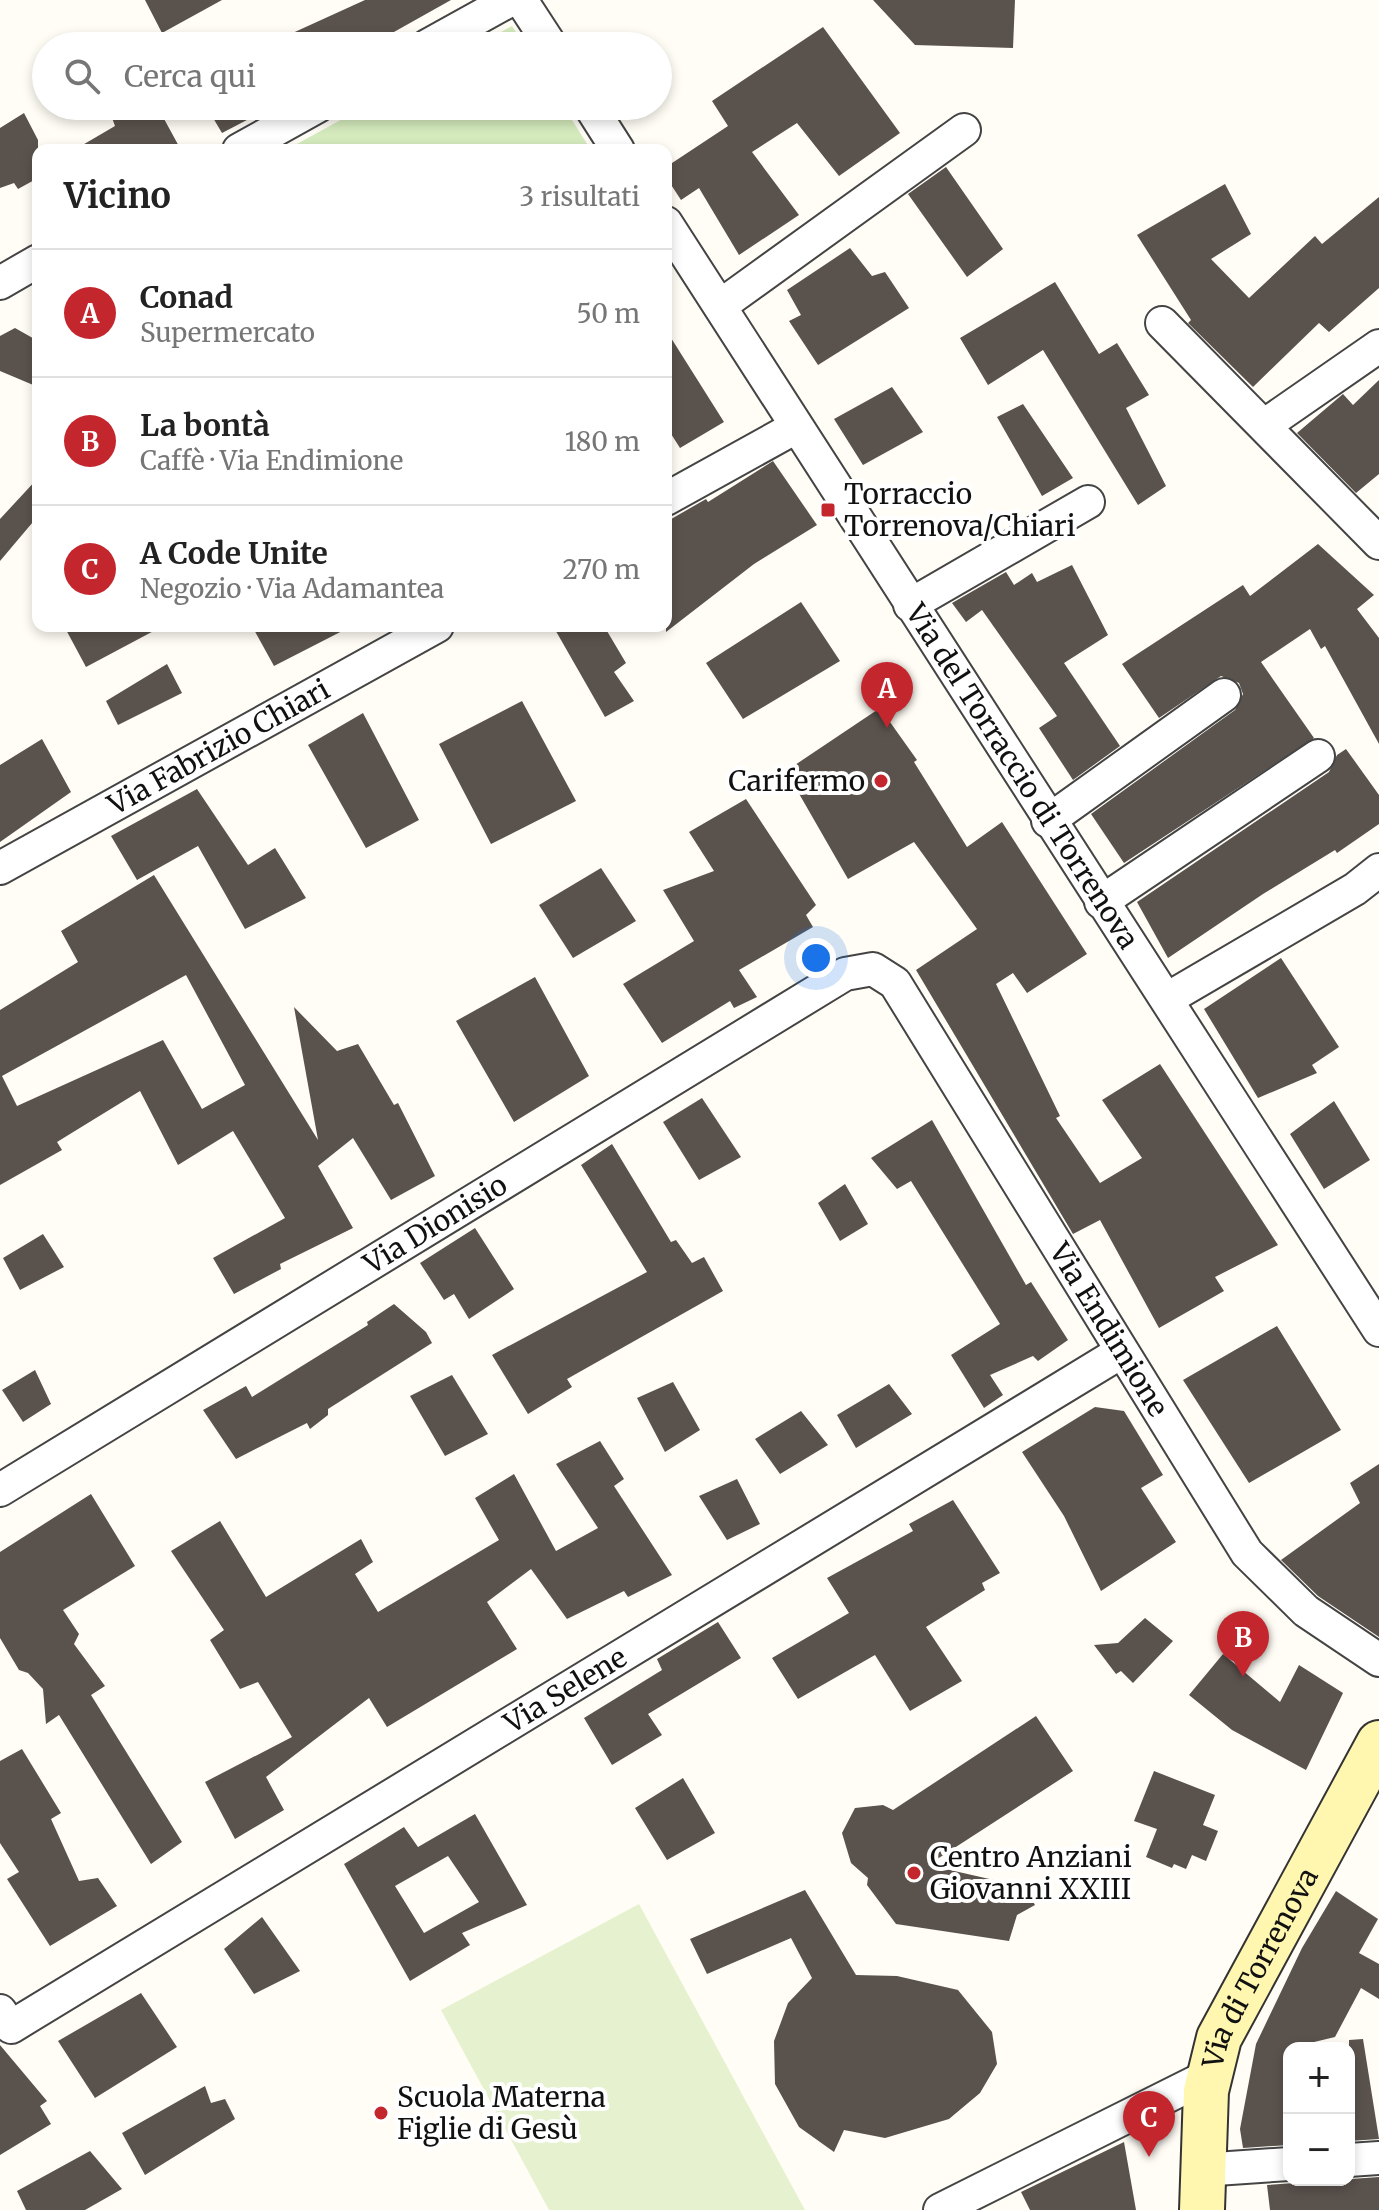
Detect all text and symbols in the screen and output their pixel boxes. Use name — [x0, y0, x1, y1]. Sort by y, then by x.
search box — [32, 32, 672, 120]
icon: search — [60, 54, 104, 98]
text: Cerca qui — [124, 57, 256, 95]
text: Vicino — [64, 175, 171, 217]
text: 3 risultati — [519, 180, 640, 213]
text: Conad — [140, 278, 233, 316]
text: A — [81, 297, 99, 330]
text: 50 m — [576, 297, 640, 330]
text: Supermercato — [140, 316, 315, 349]
text: La bontà — [140, 406, 270, 444]
text: B — [81, 425, 99, 458]
text: 180 m — [565, 425, 640, 458]
text: Caffè · Via Endimione — [140, 444, 403, 477]
place label: Torraccio Torrenova/Chiari — [844, 476, 1076, 544]
marker: Torraccio Torrenova/Chiari — [819, 501, 837, 519]
text: A Code Unite — [140, 534, 328, 572]
text: C — [81, 553, 99, 586]
text: 270 m — [563, 553, 640, 586]
text: Negozio · Via Adamantea — [140, 572, 444, 605]
street label: Via del Torraccio di Torrenova — [897, 596, 1147, 955]
pin: A — [861, 662, 913, 728]
street label: Via Fabrizio Chiari — [101, 671, 336, 823]
place label: Carifermo — [728, 763, 865, 799]
marker: Carifermo — [872, 772, 890, 790]
your location — [796, 938, 836, 978]
street label: Via Dionisio — [356, 1167, 514, 1282]
street label: Via Endimione — [1041, 1235, 1176, 1423]
pin: B — [1217, 1611, 1269, 1677]
street label: Via Selene — [496, 1639, 633, 1742]
place label: Centro Anziani Giovanni XXIII — [930, 1839, 1132, 1907]
street label: Via di Torrenova — [1194, 1861, 1326, 2073]
marker: Centro Anziani Giovanni XXIII — [905, 1864, 923, 1882]
map controls — [1283, 2042, 1355, 2186]
button: + — [1283, 2042, 1355, 2114]
place label: Scuola Materna Figlie di Gesù — [397, 2079, 606, 2147]
pin: C — [1123, 2091, 1175, 2157]
marker: Scuola Materna Figlie di Gesù — [372, 2104, 390, 2122]
button: − — [1283, 2114, 1355, 2186]

